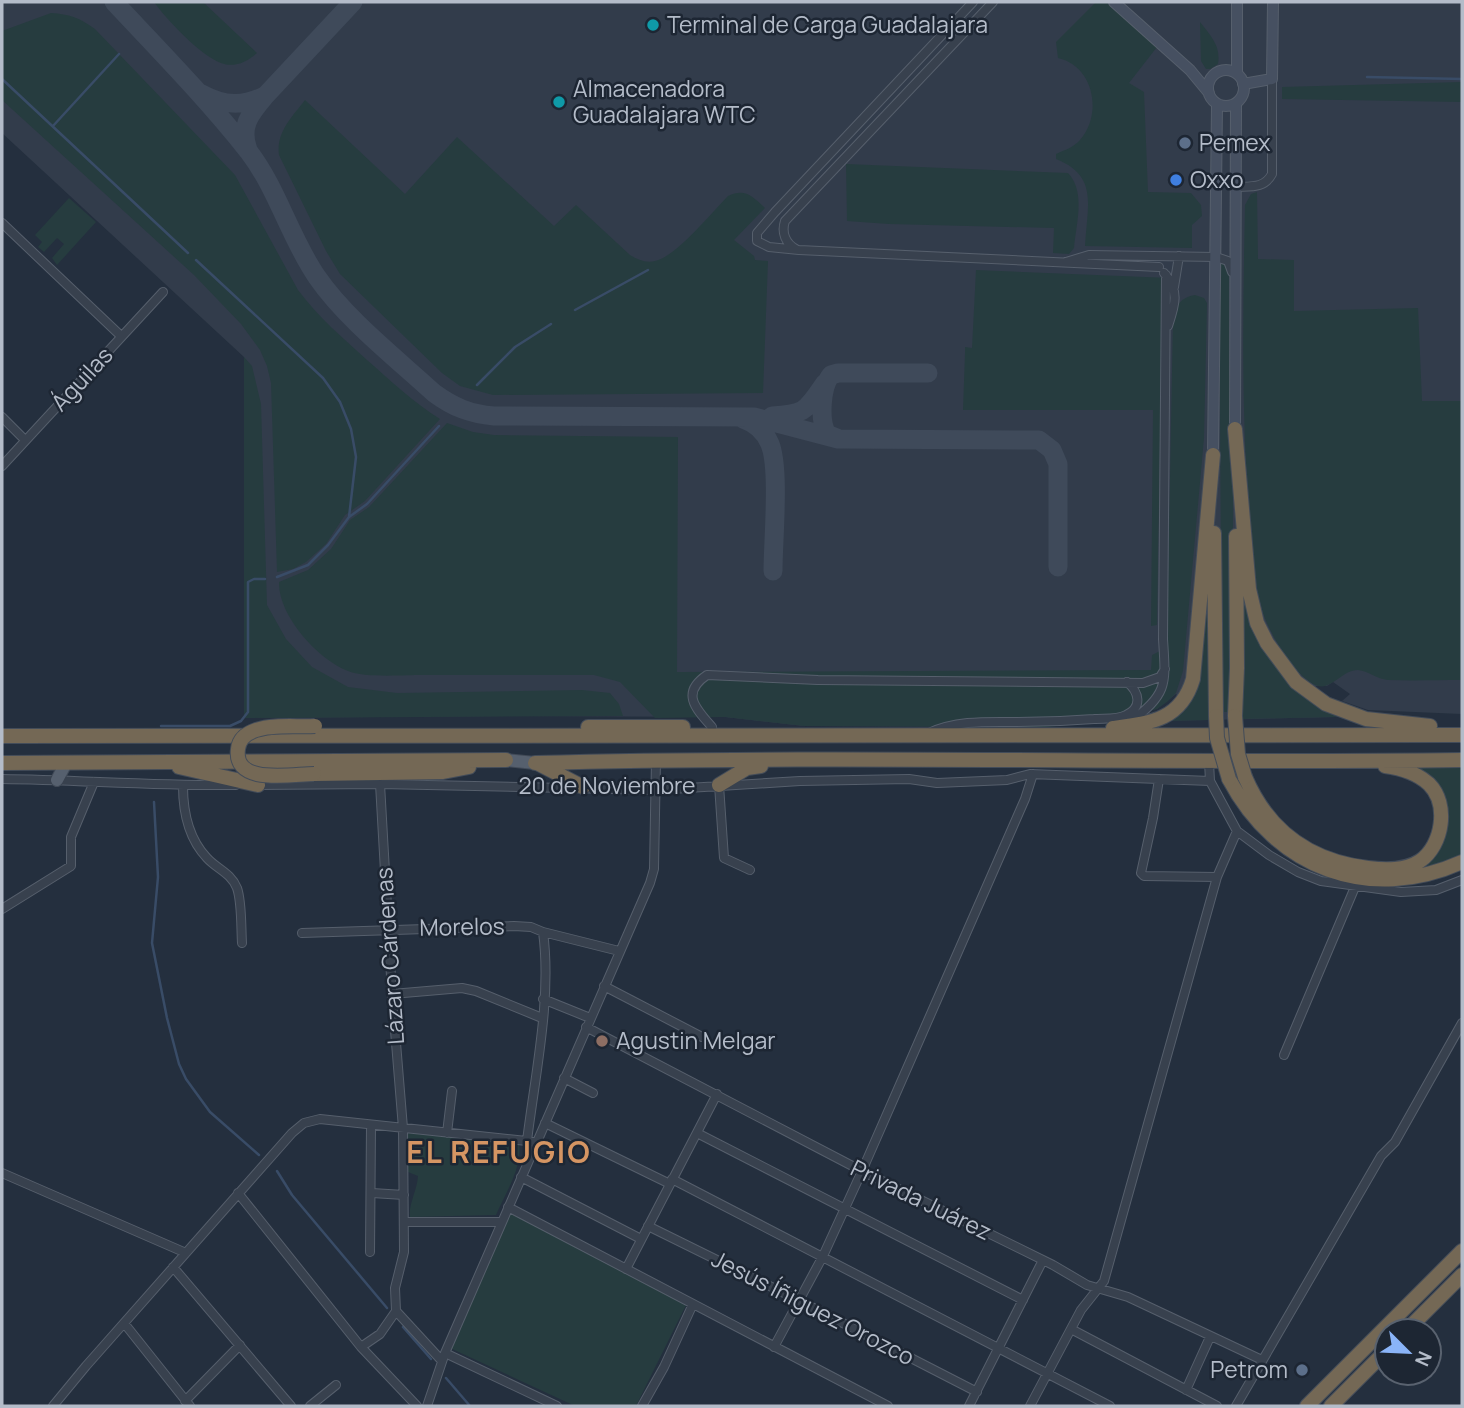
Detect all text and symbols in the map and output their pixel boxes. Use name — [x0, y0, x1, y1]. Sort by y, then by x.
place label: Terminal de Carga Guadalajara — [667, 8, 988, 40]
marker: Terminal de Carga Guadalajara — [645, 17, 661, 33]
place label: Almacenadora Guadalajara WTC — [573, 72, 756, 130]
marker: Almacenadora Guadalajara WTC — [551, 94, 567, 110]
place label: Pemex — [1199, 126, 1270, 158]
marker: Pemex — [1177, 135, 1193, 151]
place label: Oxxo — [1190, 163, 1244, 195]
marker: Oxxo — [1168, 172, 1184, 188]
street label: Águilas — [43, 339, 119, 418]
street label: 20 de Noviembre — [518, 769, 696, 801]
street label: Lázaro Cárdenas — [367, 866, 411, 1046]
street label: Morelos — [419, 909, 505, 943]
place label: Agustin Melgar — [616, 1024, 776, 1056]
marker: Agustin Melgar — [594, 1033, 610, 1049]
district label: EL REFUGIO — [406, 1131, 592, 1172]
street label: Privada Juárez — [846, 1151, 997, 1247]
street label: Jesús Íñiguez Orozco — [707, 1242, 920, 1372]
north arrow — [1373, 1317, 1443, 1387]
text: N — [1409, 1347, 1438, 1370]
place label: Petrom — [1210, 1353, 1288, 1385]
marker: Petrom — [1294, 1362, 1310, 1378]

